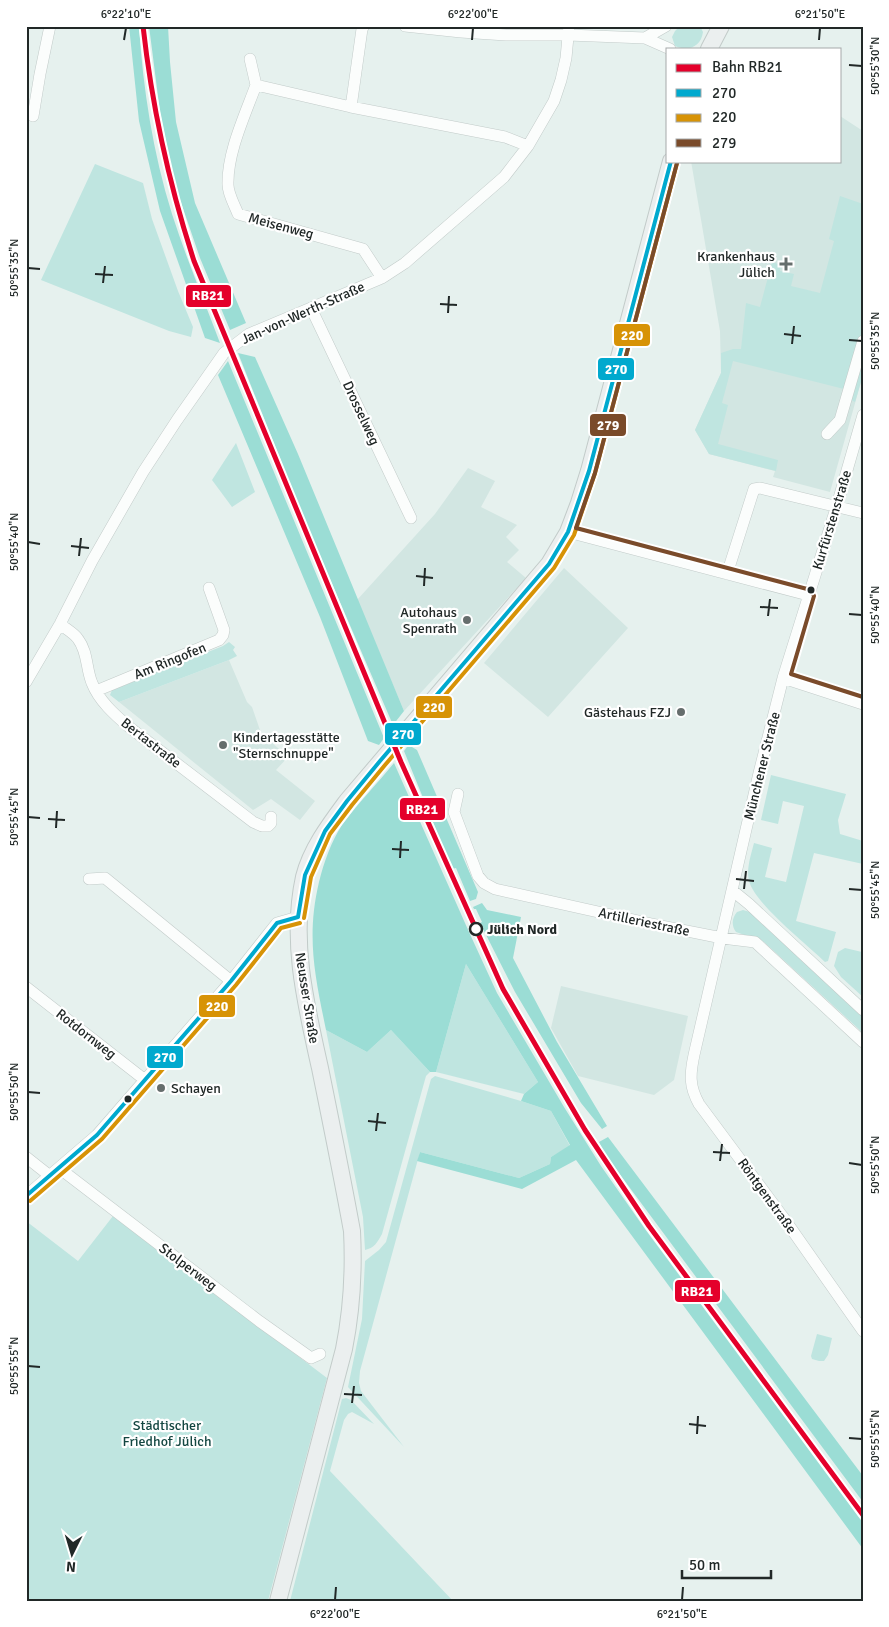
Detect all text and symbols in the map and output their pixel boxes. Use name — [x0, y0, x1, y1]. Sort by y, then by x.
text: 6°22'10"E — [101, 7, 152, 22]
text: 6°22'00"E — [448, 7, 499, 22]
text: 6°21'50"E — [795, 7, 846, 22]
text: 50°55'30"N — [868, 37, 883, 95]
legend — [666, 48, 842, 162]
text: Bahn RB21 — [712, 58, 783, 76]
text: 270 — [712, 84, 736, 102]
text: 220 — [712, 108, 736, 126]
text: 279 — [712, 134, 736, 152]
street label: Meisenweg — [246, 209, 316, 243]
text: 50°55'35"N — [7, 239, 22, 297]
place label: Krankenhaus Jülich — [697, 248, 775, 281]
marker: Krankenhaus Jülich — [779, 257, 793, 271]
street label: Jan-von-Werth-Straße — [239, 278, 367, 348]
line badge: RB21 — [185, 284, 232, 308]
text: RB21 — [192, 287, 225, 304]
text: 50°55'35"N — [868, 312, 883, 370]
line badge: 220 — [613, 323, 651, 347]
text: 220 — [621, 327, 644, 344]
line badge: 270 — [597, 357, 635, 381]
text: 270 — [605, 361, 628, 378]
street label: Drosselweg — [339, 378, 383, 448]
line badge: 279 — [589, 413, 627, 437]
text: 279 — [597, 417, 620, 434]
street label: Kurfürstenstraße — [809, 468, 855, 572]
text: 50°55'40"N — [7, 513, 22, 571]
unlabelled marker — [806, 585, 816, 595]
text: 50°55'40"N — [868, 586, 883, 644]
place label: Autohaus Spenrath — [400, 604, 457, 637]
marker: Autohaus Spenrath — [461, 614, 473, 626]
street label: Am Ringofen — [131, 639, 209, 683]
line badge: 220 — [415, 695, 453, 719]
text: 220 — [423, 699, 446, 716]
place label: Gästehaus FZJ — [584, 704, 671, 721]
marker: Gästehaus FZJ — [675, 706, 687, 718]
street label: Münchener Straße — [740, 710, 784, 822]
street label: Bertastraße — [117, 714, 185, 772]
line badge: 270 — [384, 722, 422, 746]
text: 270 — [392, 726, 415, 743]
place label: Kindertagesstätte "Sternschnuppe" — [233, 729, 340, 762]
marker: Kindertagesstätte "Sternschnuppe" — [217, 739, 229, 751]
text: 50°55'45"N — [7, 788, 22, 846]
line badge: RB21 — [399, 797, 446, 821]
text: RB21 — [406, 801, 439, 818]
text: 50°55'45"N — [868, 861, 883, 919]
street label: Artilleriestraße — [597, 904, 691, 940]
place label: Jülich Nord — [487, 921, 557, 938]
marker: Jülich Nord — [469, 922, 483, 936]
street label: Neusser Straße — [291, 951, 323, 1045]
line badge: 220 — [198, 994, 236, 1018]
text: 220 — [206, 998, 229, 1015]
street label: Rotdornweg — [52, 1005, 120, 1063]
line badge: 270 — [146, 1045, 184, 1069]
text: 270 — [154, 1049, 177, 1066]
text: 50°55'50"N — [7, 1063, 22, 1121]
place label: Schayen — [171, 1080, 221, 1097]
marker: Schayen — [155, 1082, 167, 1094]
unlabelled marker — [123, 1094, 133, 1104]
text: 50°55'50"N — [868, 1136, 883, 1194]
street label: Röntgenstraße — [734, 1155, 800, 1237]
street label: Stolperweg — [156, 1240, 220, 1294]
line badge: RB21 — [674, 1279, 721, 1303]
text: RB21 — [681, 1283, 714, 1300]
text: 50°55'55"N — [7, 1337, 22, 1395]
text: 50°55'55"N — [868, 1410, 883, 1468]
park label: Städtischer Friedhof Jülich — [122, 1417, 212, 1450]
north arrow — [48, 1530, 98, 1580]
scale bar — [682, 1547, 770, 1579]
text: 50 m — [689, 1556, 720, 1574]
text: N — [65, 1558, 77, 1575]
text: 6°22'00"E — [310, 1607, 361, 1622]
text: 6°21'50"E — [657, 1607, 708, 1622]

